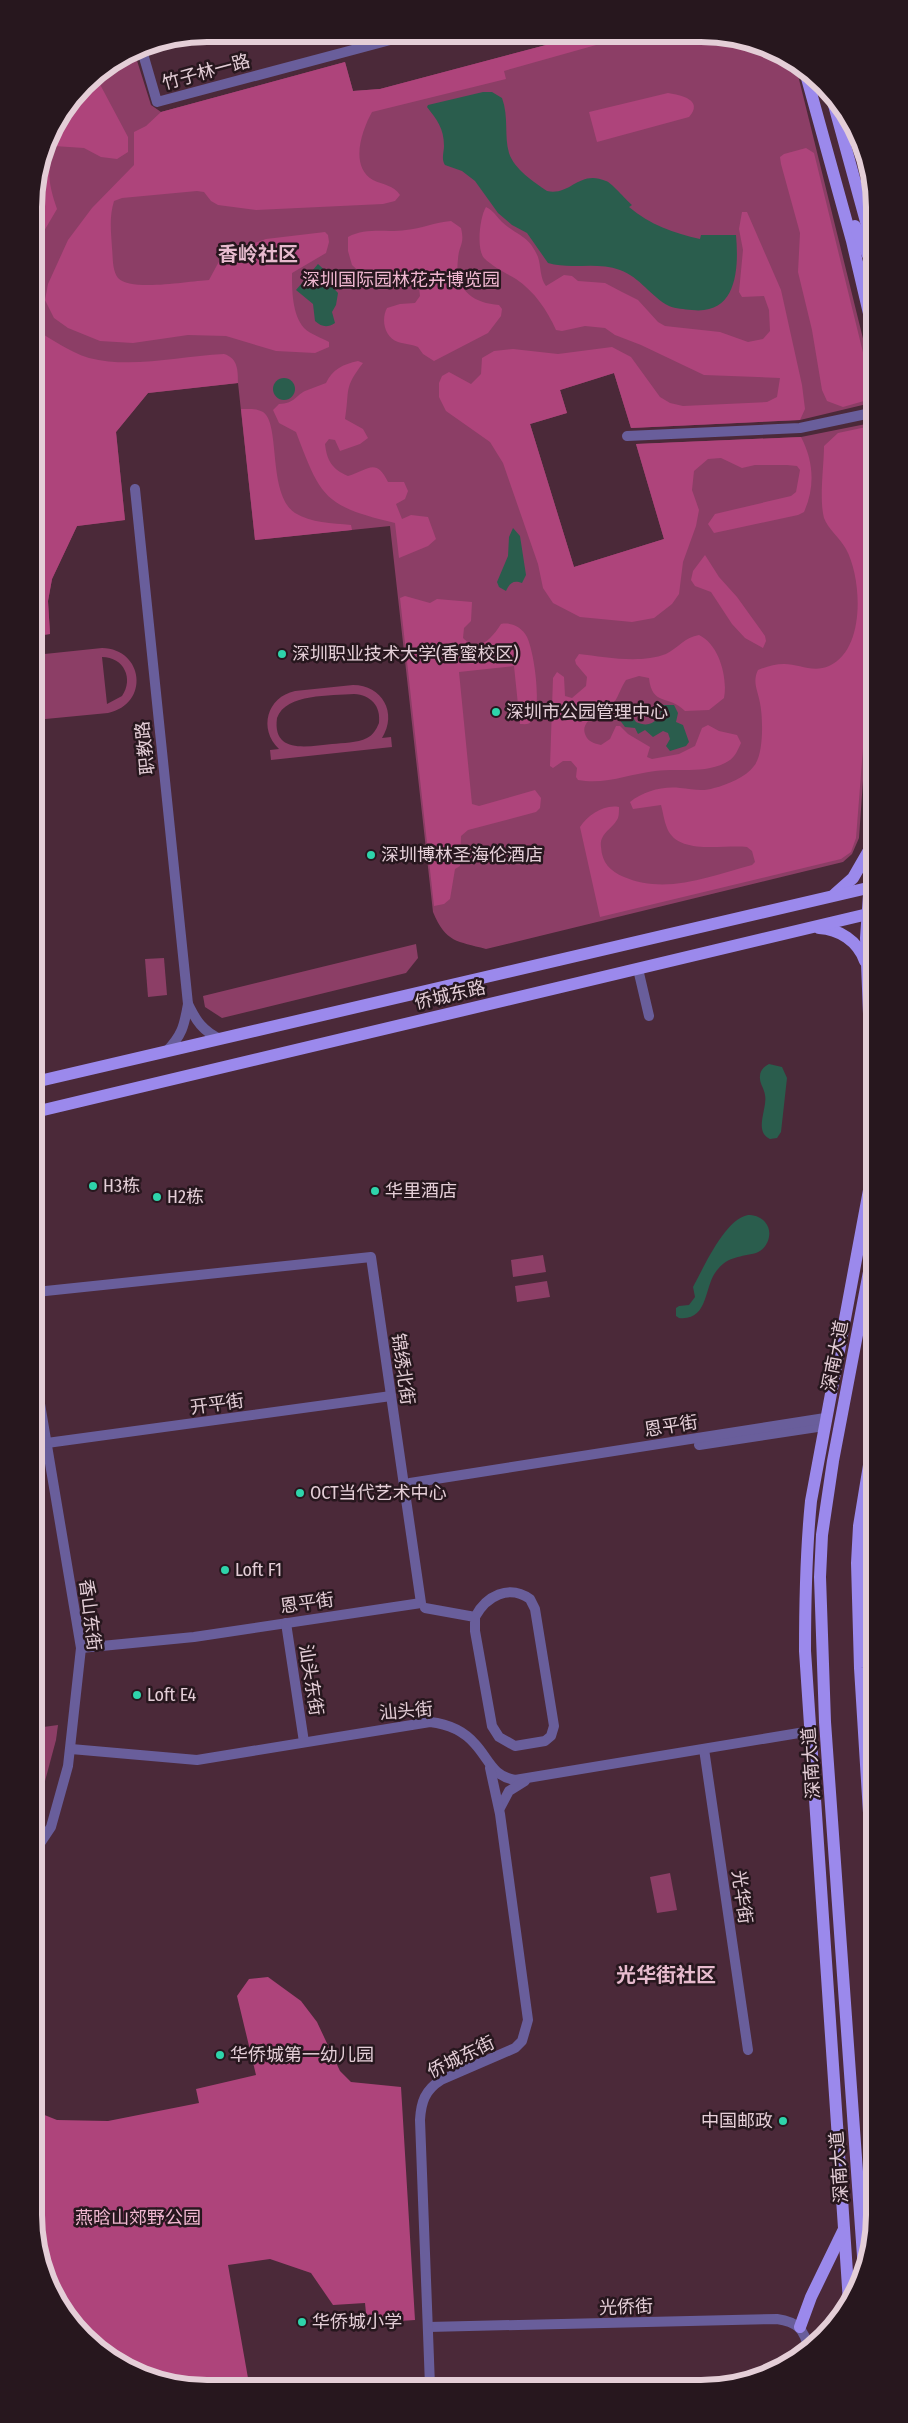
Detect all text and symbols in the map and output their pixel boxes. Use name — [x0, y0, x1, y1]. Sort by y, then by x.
street label: 竹子林一路 — [160, 50, 252, 94]
district label: 香岭社区 — [218, 242, 298, 266]
park label: 深圳国际园林花卉博览园 — [302, 269, 500, 291]
place label: 深圳职业技术大学(香蜜校区) — [292, 643, 519, 665]
marker: 深圳职业技术大学(香蜜校区) — [276, 648, 288, 660]
place label: 深圳市公园管理中心 — [506, 701, 668, 723]
marker: 深圳市公园管理中心 — [490, 706, 502, 718]
street label: 职教路 — [131, 720, 159, 776]
place label: 深圳博林圣海伦酒店 — [381, 844, 543, 866]
marker: 深圳博林圣海伦酒店 — [365, 849, 377, 861]
street label: 侨城东路 — [412, 976, 488, 1014]
place label: H3栋 — [103, 1175, 140, 1197]
marker: H3栋 — [87, 1180, 99, 1192]
place label: 华里酒店 — [385, 1180, 457, 1202]
marker: 华里酒店 — [369, 1185, 381, 1197]
place label: H2栋 — [167, 1186, 204, 1208]
marker: H2栋 — [151, 1191, 163, 1203]
street label: 深南大道 — [817, 1319, 853, 1393]
street label: 锦绣北街 — [387, 1332, 419, 1406]
street label: 开平街 — [189, 1389, 245, 1419]
street label: 恩平街 — [643, 1411, 699, 1441]
place label: OCT当代艺术中心 — [310, 1482, 447, 1504]
marker: OCT当代艺术中心 — [294, 1487, 306, 1499]
place label: Loft F1 — [235, 1559, 282, 1581]
marker: Loft F1 — [219, 1564, 231, 1576]
street label: 香山东街 — [75, 1578, 105, 1652]
street label: 恩平街 — [279, 1588, 335, 1618]
street label: 汕头东街 — [295, 1643, 327, 1717]
place label: Loft E4 — [147, 1684, 197, 1706]
marker: Loft E4 — [131, 1689, 143, 1701]
street label: 汕头街 — [378, 1698, 434, 1724]
street label: 深南大道 — [798, 1726, 824, 1800]
street label: 光华街 — [727, 1869, 757, 1925]
district label: 光华街社区 — [616, 1963, 716, 1987]
street label: 侨城东街 — [424, 2031, 498, 2083]
place label: 华侨城第一幼儿园 — [230, 2044, 374, 2066]
marker: 华侨城第一幼儿园 — [214, 2049, 226, 2061]
place label: 中国邮政 — [701, 2110, 773, 2132]
marker: 中国邮政 — [777, 2115, 789, 2127]
street label: 深南大道 — [826, 2130, 852, 2204]
park label: 燕晗山郊野公园 — [75, 2207, 201, 2229]
street label: 光侨街 — [599, 2295, 653, 2319]
place label: 华侨城小学 — [312, 2311, 402, 2333]
marker: 华侨城小学 — [296, 2316, 308, 2328]

